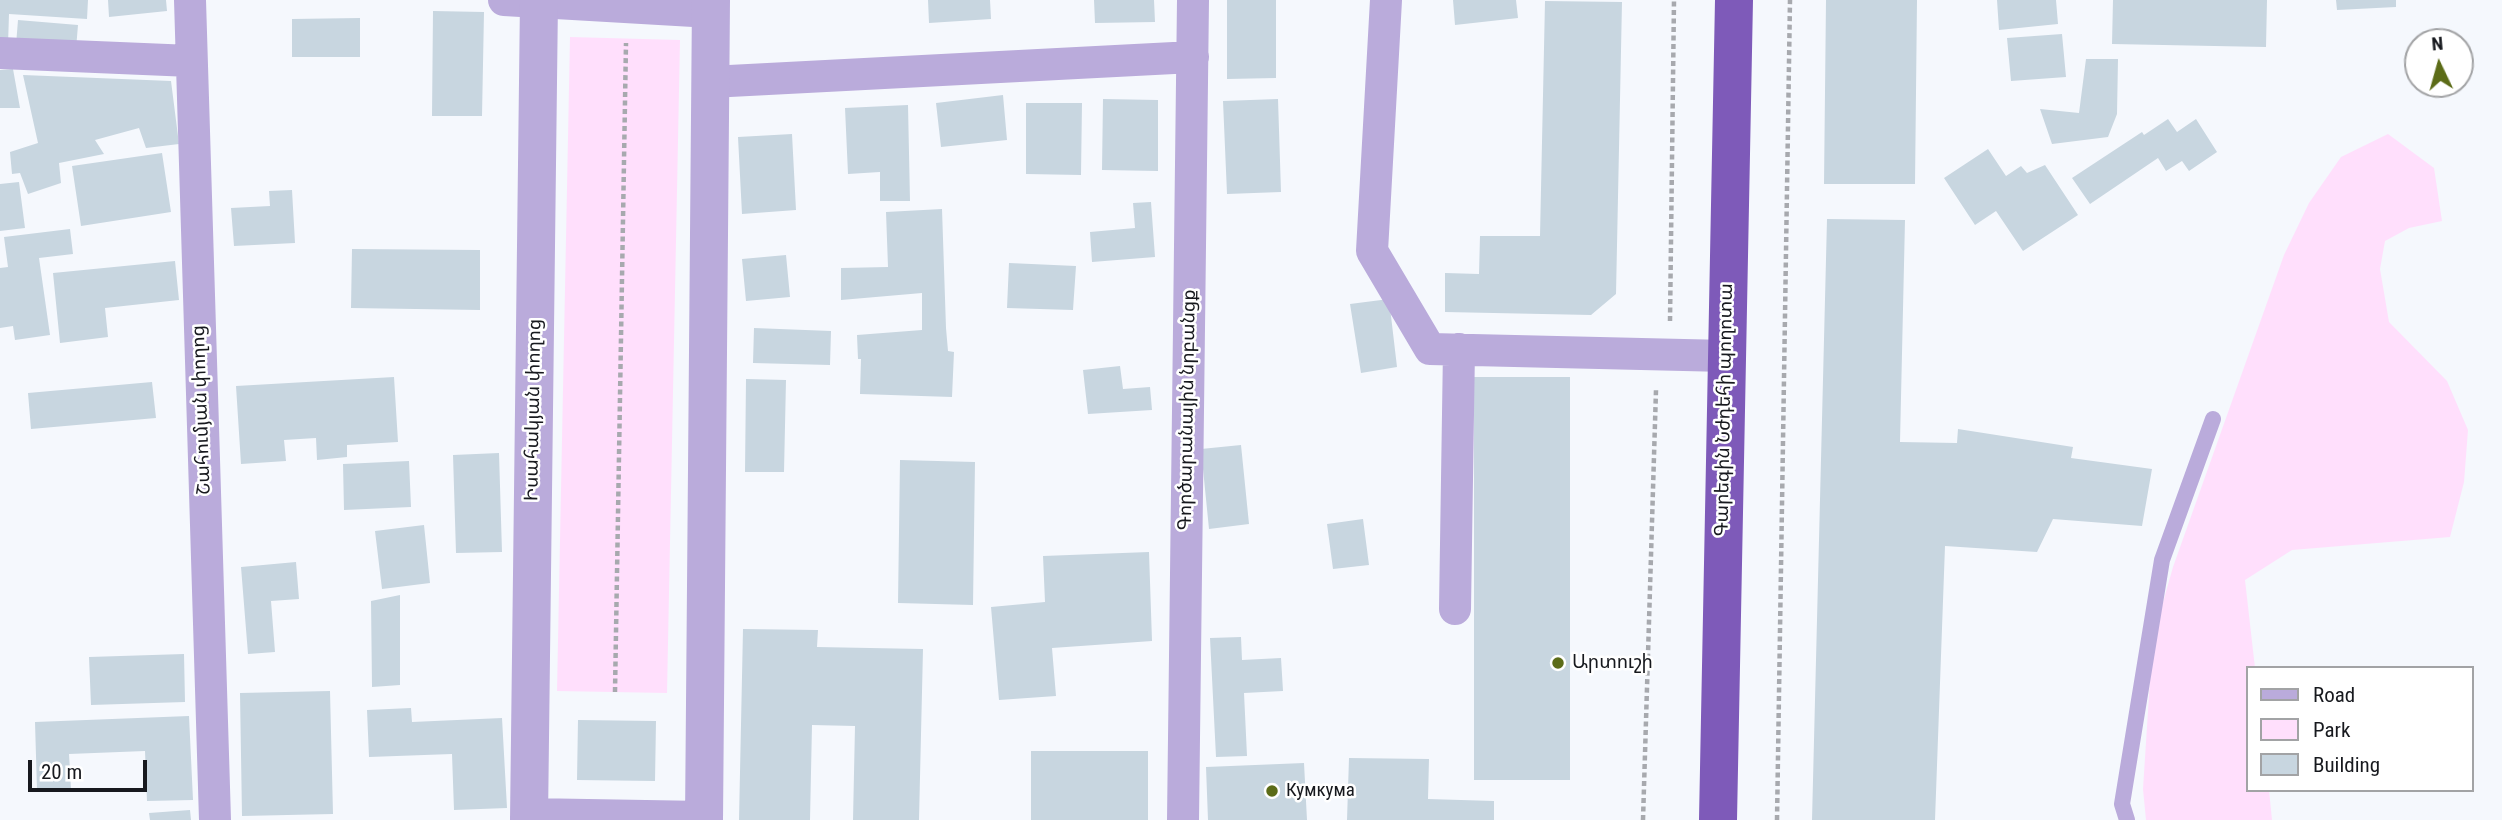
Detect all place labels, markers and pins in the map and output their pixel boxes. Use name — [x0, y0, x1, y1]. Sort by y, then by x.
place label: Արտուշի — [1572, 652, 1653, 674]
marker: Արտուշի — [1550, 655, 1566, 671]
place label: Кумкума — [1286, 780, 1355, 802]
marker: Кумкума — [1264, 783, 1280, 799]

